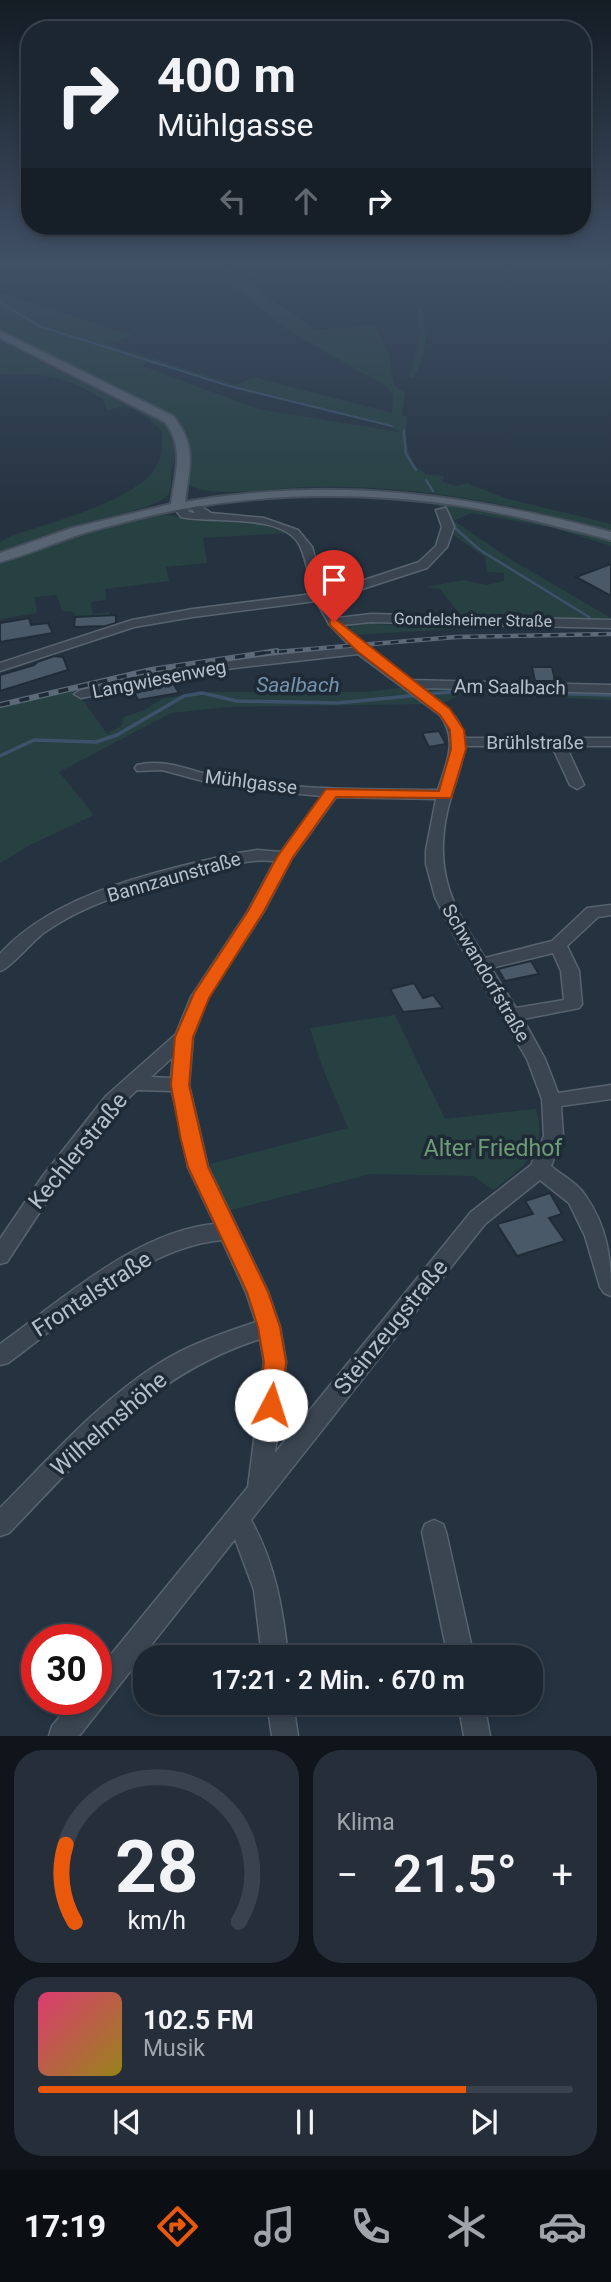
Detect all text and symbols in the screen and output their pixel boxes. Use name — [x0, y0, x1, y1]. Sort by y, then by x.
text: 400 m — [157, 47, 296, 104]
icon: right — [42, 49, 133, 140]
text: Mühlgasse — [157, 106, 313, 144]
icon: left — [214, 182, 252, 220]
icon: ahead — [287, 182, 325, 220]
icon: right — [360, 182, 398, 220]
pin — [304, 550, 364, 622]
icon: arrive — [315, 561, 353, 599]
street label: Gondelsheimer Straße — [394, 609, 552, 631]
street label: Langwiesenweg — [90, 655, 228, 703]
water label: Saalbach — [256, 673, 340, 697]
street label: Am Saalbach — [454, 675, 566, 699]
street label: Brühlstraße — [486, 731, 584, 754]
street label: Mühlgasse — [204, 765, 298, 799]
street label: Bannzaunstraße — [105, 847, 243, 907]
street label: Schwandorfstraße — [437, 900, 535, 1046]
street label: Kechlerstraße — [23, 1087, 133, 1215]
park label: Alter Friedhof — [424, 1135, 563, 1162]
street label: Frontalstraße — [27, 1245, 157, 1343]
street label: Steinzeugstraße — [328, 1254, 454, 1400]
street label: Wilhelmshöhe — [46, 1366, 172, 1482]
position arrow — [234, 1368, 308, 1442]
speed limit sign: 30 — [21, 1624, 112, 1715]
text: 17:21 · 2 Min. · 670 m — [211, 1665, 465, 1695]
text: Klima — [337, 1809, 395, 1836]
text: 28 — [114, 1825, 198, 1911]
text: 21.5° — [393, 1844, 517, 1905]
text: − — [337, 1853, 358, 1897]
text: + — [551, 1853, 573, 1897]
text: km/h — [127, 1906, 186, 1935]
text: 102.5 FM — [143, 2005, 254, 2035]
text: Musik — [143, 2035, 205, 2062]
icon: previous — [108, 2103, 146, 2141]
icon: pause — [286, 2103, 324, 2141]
icon: next — [465, 2103, 503, 2141]
icon: directions — [153, 2202, 202, 2251]
icon: music — [250, 2202, 299, 2251]
icon: phone — [346, 2202, 395, 2251]
icon: climate — [442, 2202, 491, 2251]
icon: car — [538, 2202, 587, 2251]
text: 17:19 — [24, 2207, 106, 2245]

